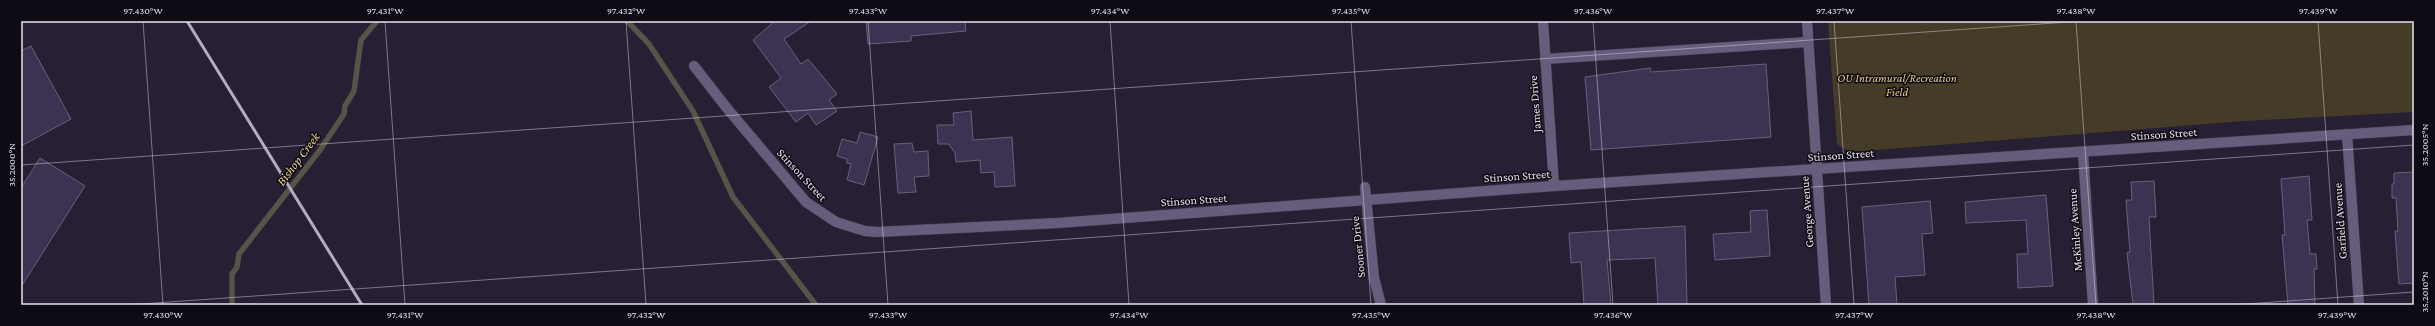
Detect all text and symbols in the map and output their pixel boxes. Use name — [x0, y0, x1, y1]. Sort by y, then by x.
text: 97.430°W — [123, 5, 163, 16]
text: 97.431°W — [367, 5, 404, 16]
text: 97.432°W — [607, 5, 646, 16]
text: 97.433°W — [849, 5, 888, 16]
text: 97.434°W — [1091, 5, 1130, 16]
text: 97.435°W — [1332, 5, 1371, 16]
text: 97.436°W — [1574, 5, 1613, 16]
text: 97.437°W — [1816, 5, 1855, 16]
text: 97.438°W — [2057, 5, 2096, 16]
text: 97.439°W — [2299, 5, 2338, 16]
park label: OU Intramural/Recreation Field — [1837, 71, 1957, 99]
street label: James Drive — [1526, 75, 1544, 134]
text: 35.2005°N — [2419, 123, 2430, 166]
street label: Stinson Street — [2130, 125, 2199, 143]
water label: Bishop Creek — [273, 128, 324, 188]
text: 35.2000°N — [6, 143, 17, 187]
street label: Stinson Street — [774, 146, 831, 205]
street label: Stinson Street — [1807, 146, 1876, 164]
street label: Stinson Street — [1483, 167, 1552, 185]
street label: George Avenue — [1798, 176, 1816, 248]
street label: Garfield Avenue — [2330, 183, 2350, 259]
street label: McKinley Avenue — [2065, 188, 2085, 272]
street label: Stinson Street — [1160, 191, 1229, 209]
street label: Sooner Drive — [1348, 216, 1368, 278]
text: 35.2010°N — [2419, 271, 2430, 313]
text: 97.430°W — [143, 309, 183, 320]
text: 97.431°W — [387, 309, 424, 320]
text: 97.432°W — [627, 309, 666, 320]
text: 97.433°W — [869, 309, 908, 320]
text: 97.434°W — [1110, 309, 1149, 320]
text: 97.435°W — [1352, 309, 1391, 320]
text: 97.436°W — [1594, 309, 1633, 320]
text: 97.437°W — [1835, 309, 1874, 320]
text: 97.438°W — [2077, 309, 2116, 320]
text: 97.439°W — [2318, 309, 2357, 320]

